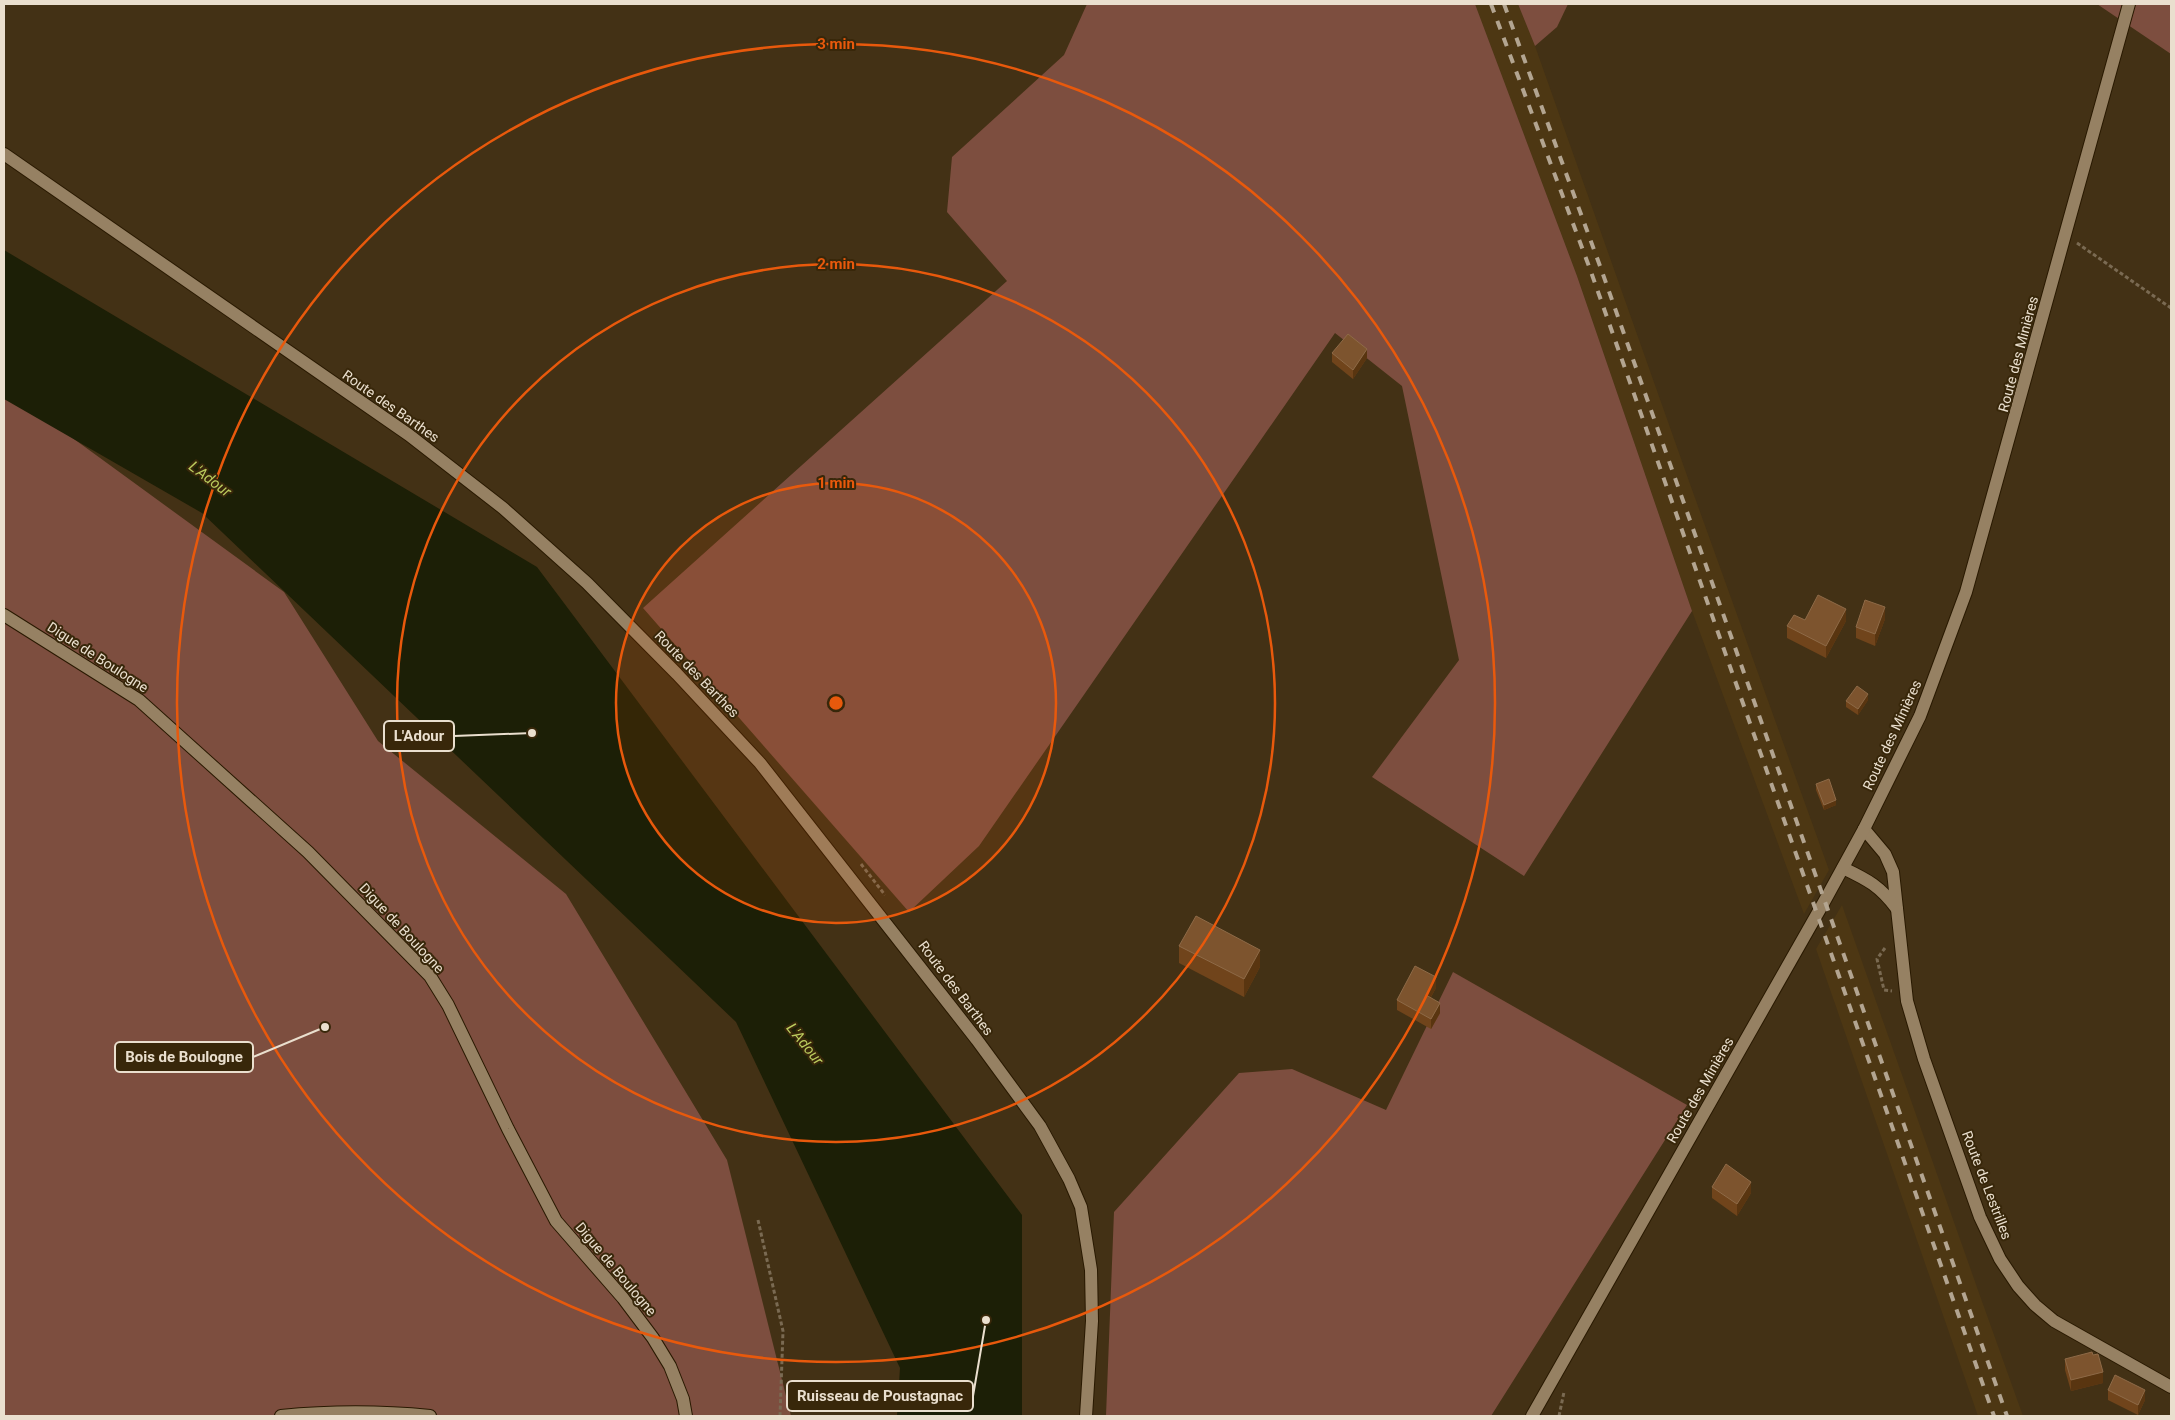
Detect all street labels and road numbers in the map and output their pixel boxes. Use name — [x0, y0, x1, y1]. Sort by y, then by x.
street label: Route des Minières — [1995, 294, 2041, 414]
street label: Route des Barthes — [340, 367, 442, 445]
street label: Digue de Boulogne — [45, 619, 151, 695]
street label: Route des Barthes — [652, 627, 742, 721]
street label: Route des Minières — [1860, 678, 1924, 792]
street label: Digue de Boulogne — [356, 880, 448, 976]
street label: Route des Barthes — [915, 938, 997, 1038]
street label: Route des Minières — [1663, 1034, 1737, 1146]
street label: Route de Lestrilles — [1959, 1128, 2015, 1242]
street label: Digue de Boulogne — [572, 1219, 660, 1319]

